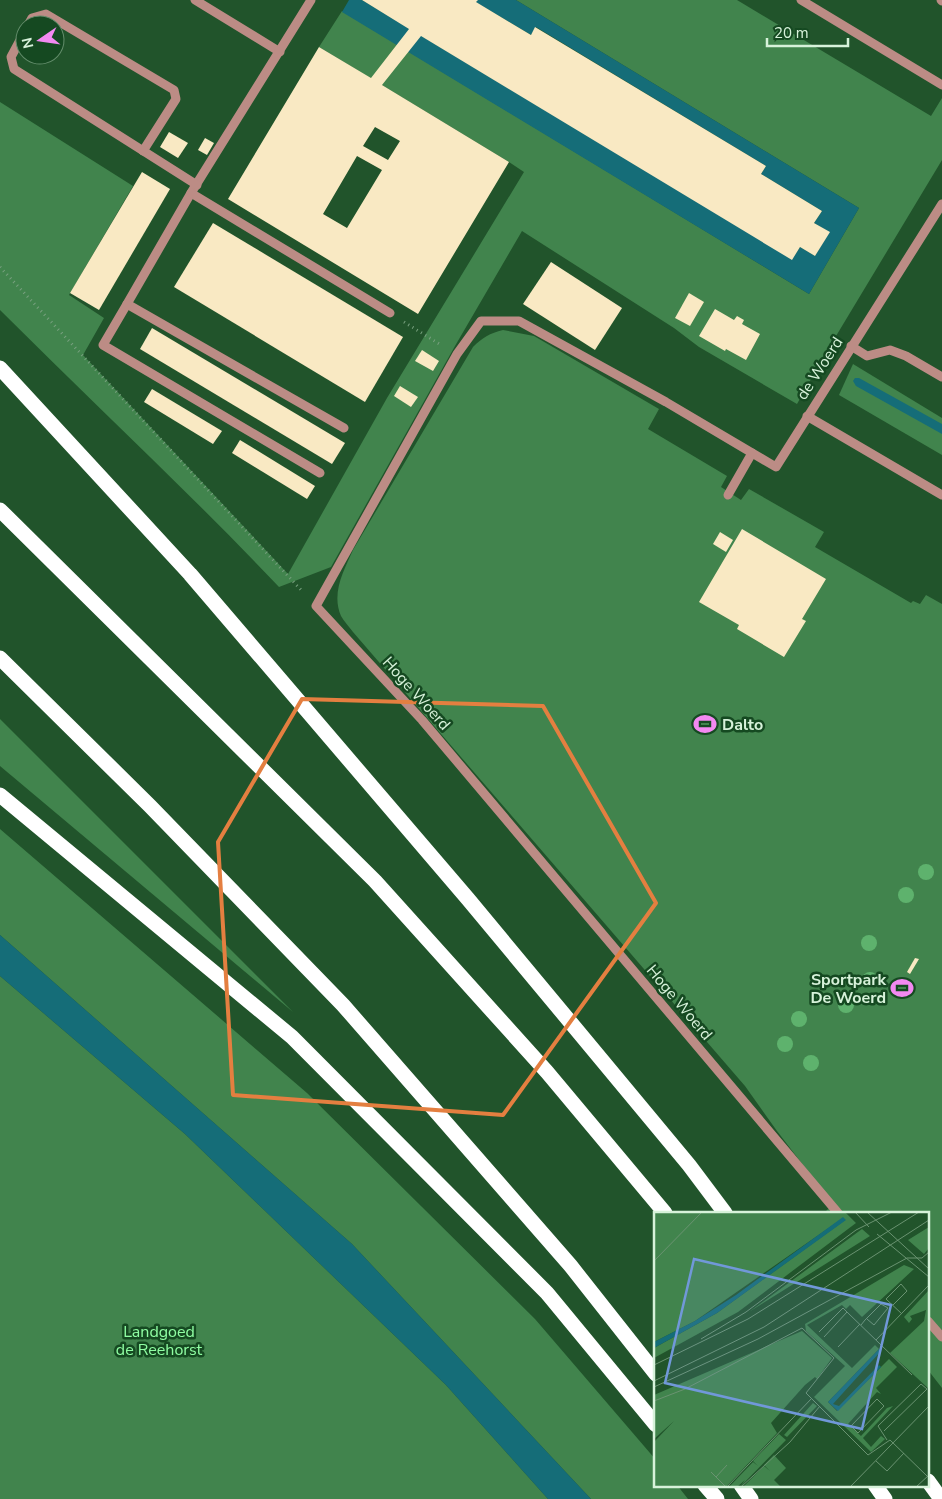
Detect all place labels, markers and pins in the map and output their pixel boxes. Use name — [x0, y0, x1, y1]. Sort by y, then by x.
sports icon: Dalto — [692, 711, 718, 737]
place label: Dalto — [722, 714, 763, 736]
place label: Sportpark De Woerd — [810, 969, 886, 1009]
sports icon: Sportpark De Woerd — [889, 975, 915, 1001]

